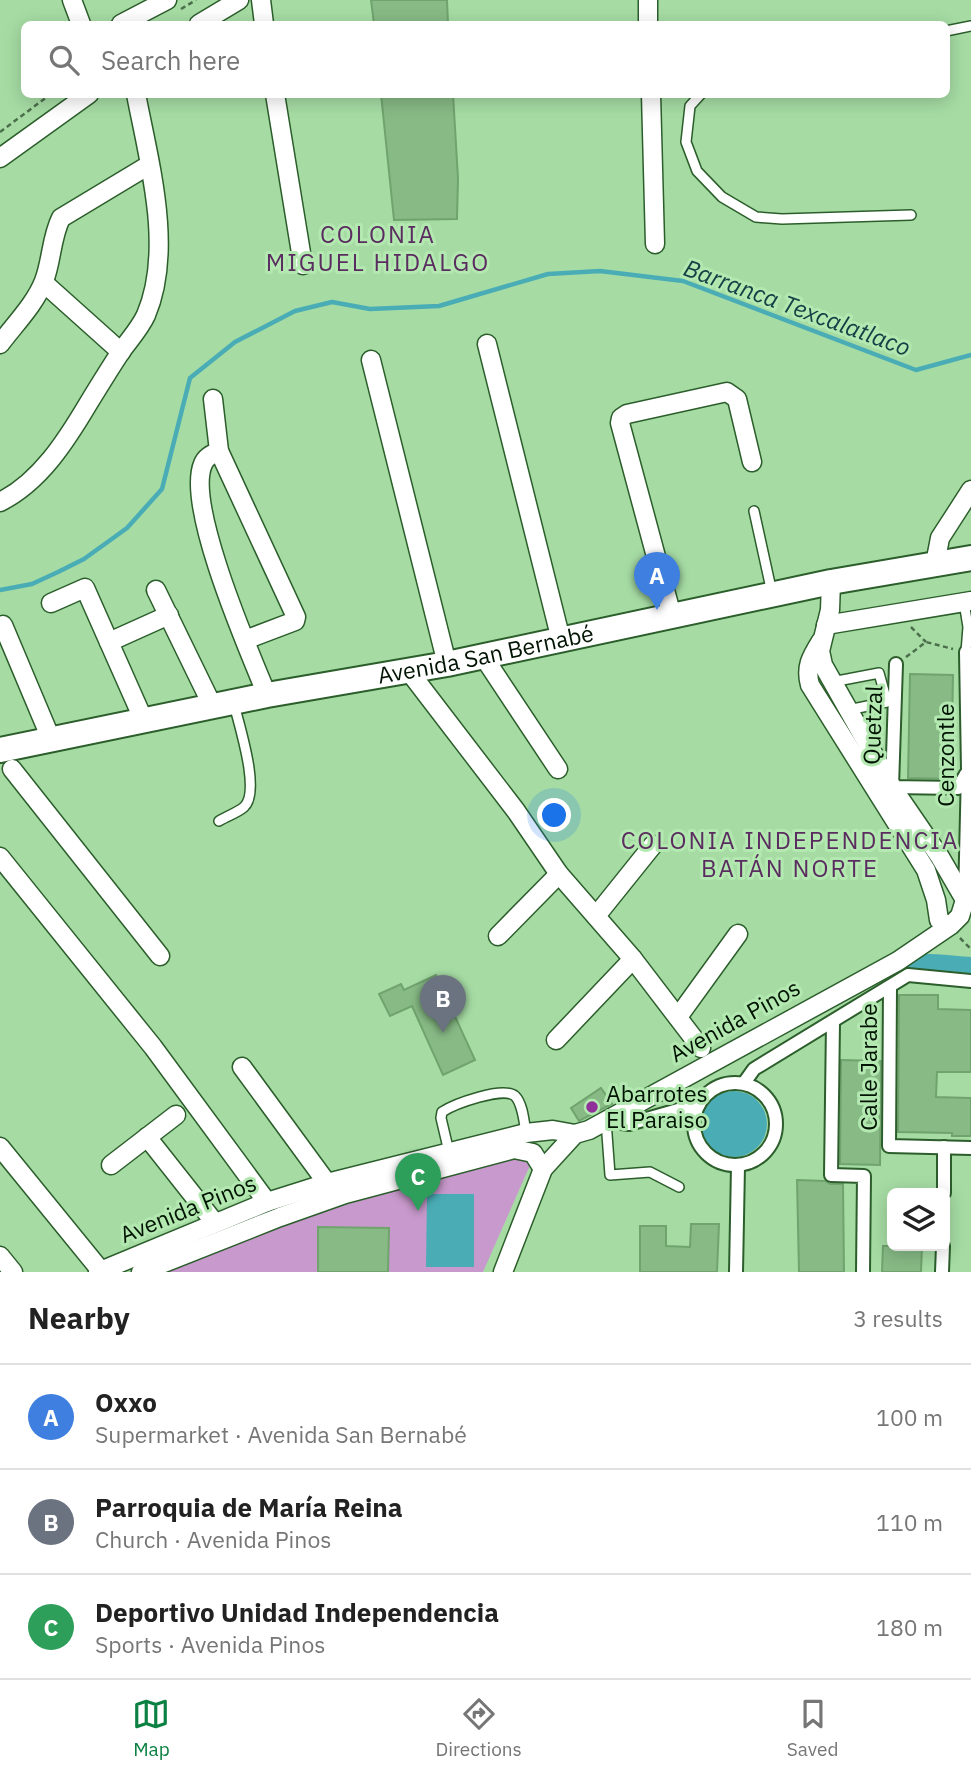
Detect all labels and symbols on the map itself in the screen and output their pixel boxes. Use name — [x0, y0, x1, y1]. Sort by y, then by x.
district label: COLONIA MIGUEL HIDALGO — [266, 218, 490, 278]
water label: Barranca Texcalatlaco — [680, 251, 915, 363]
pin: A — [634, 552, 680, 610]
street label: Avenida San Bernabé — [375, 617, 596, 690]
street label: Quetzal — [856, 685, 888, 765]
street label: Cenzontle — [930, 703, 960, 807]
your location — [537, 798, 571, 832]
district label: COLONIA INDEPENDENCIA BATÁN NORTE — [621, 824, 959, 884]
street label: Avenida Pinos — [664, 972, 805, 1068]
pin: B — [420, 975, 466, 1033]
street label: Calle Jarabe — [853, 1003, 883, 1131]
place label: Abarrotes El Paraiso — [606, 1078, 708, 1134]
marker: Abarrotes El Paraiso — [584, 1099, 600, 1115]
pin: C — [395, 1153, 441, 1211]
street label: Avenida Pinos — [115, 1167, 260, 1249]

